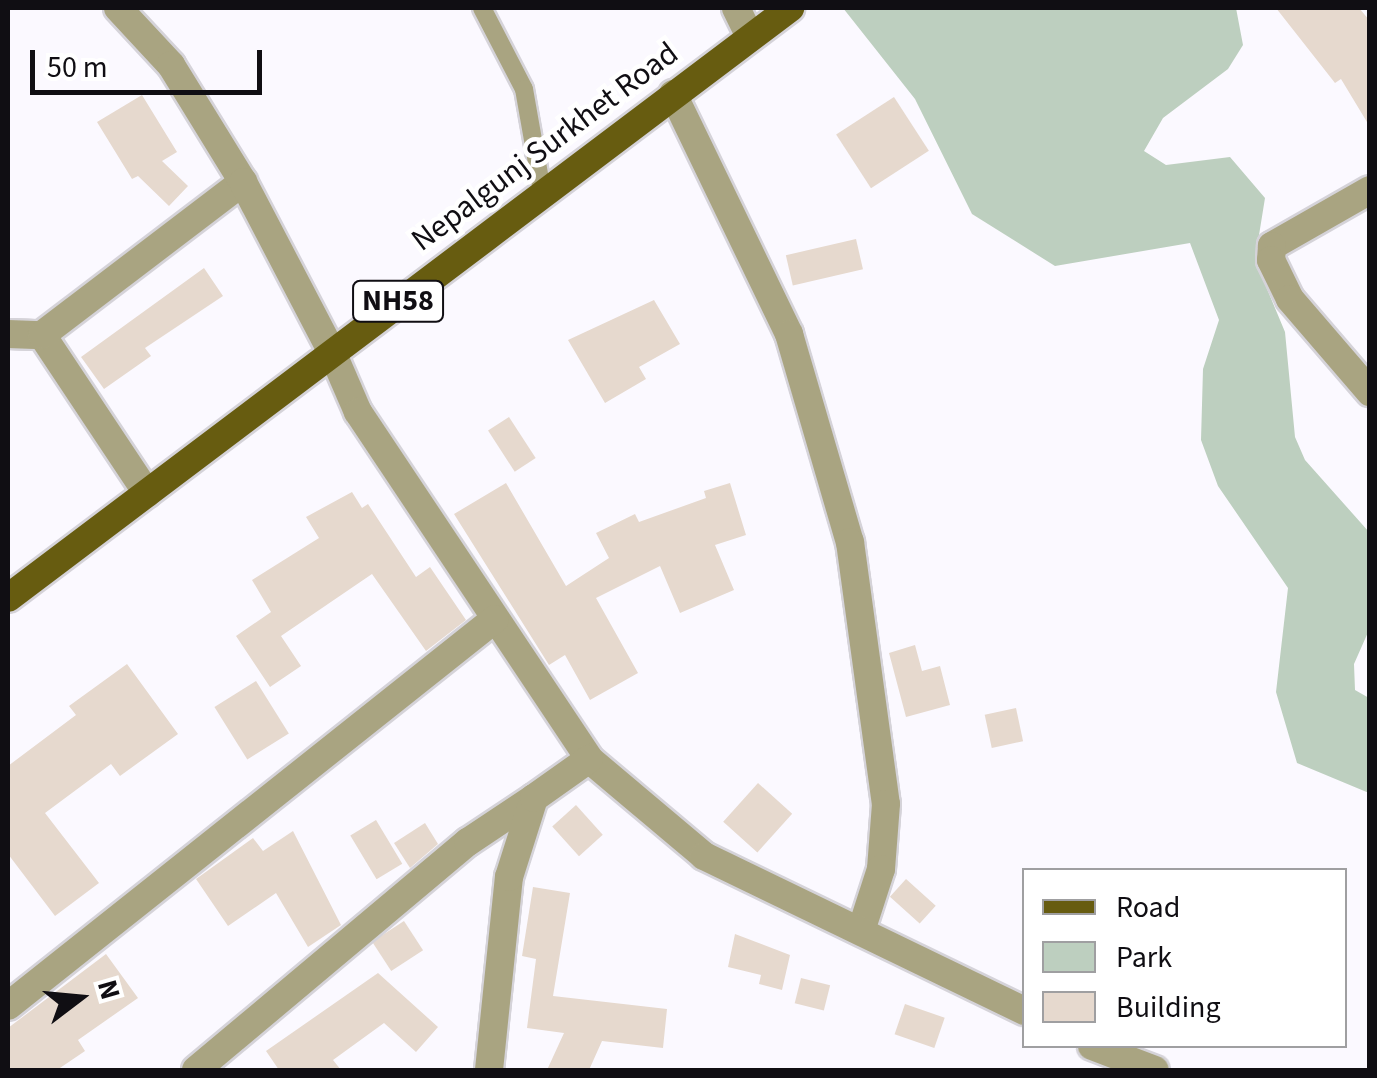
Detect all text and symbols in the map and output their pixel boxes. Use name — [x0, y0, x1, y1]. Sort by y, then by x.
scale bar — [35, 30, 268, 92]
street label: Nepalgunj Surkhet Road — [404, 34, 686, 260]
text: 50 m — [47, 46, 108, 89]
road number: NH58 — [350, 276, 446, 326]
legend — [1022, 868, 1347, 1048]
text: Road — [1116, 886, 1180, 929]
text: Park — [1116, 936, 1172, 979]
north arrow — [30, 948, 130, 1048]
text: N — [87, 975, 131, 1004]
text: Building — [1116, 986, 1221, 1029]

